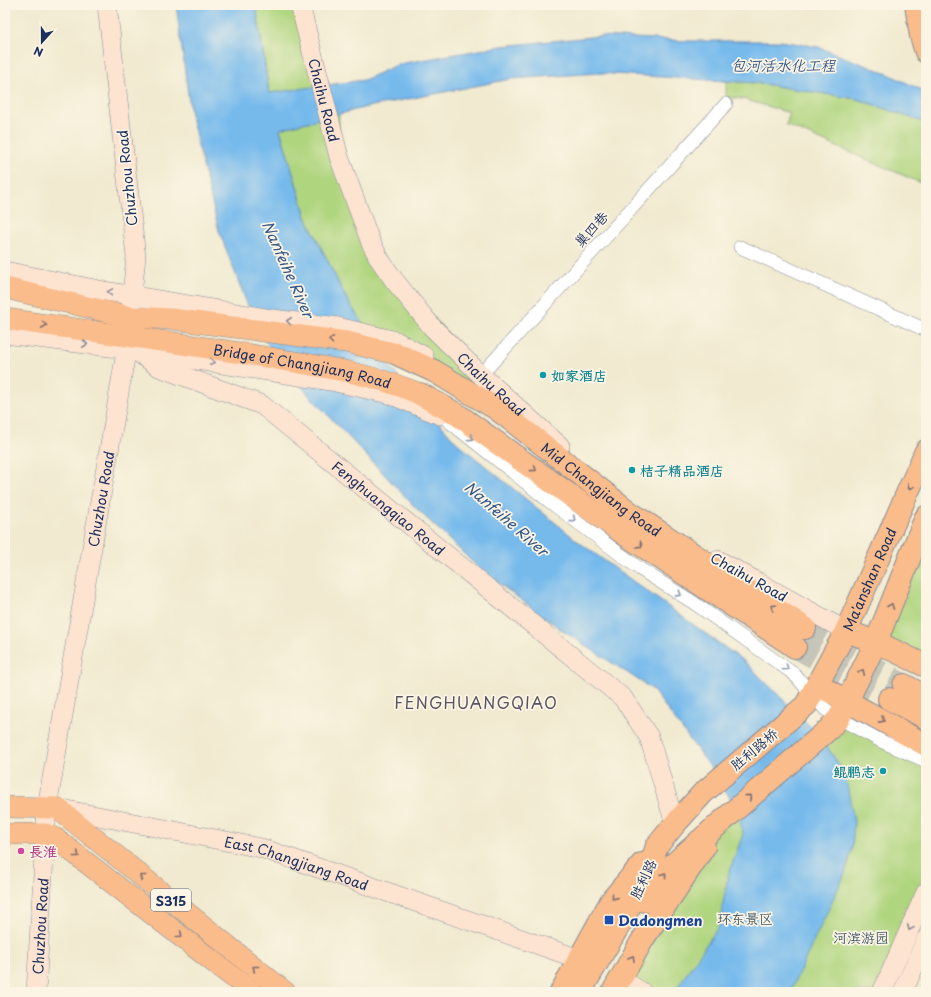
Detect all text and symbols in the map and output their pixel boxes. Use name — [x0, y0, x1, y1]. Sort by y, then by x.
north arrow — [22, 22, 62, 62]
text: N — [31, 42, 45, 61]
water label: 包河活水化工程 — [730, 53, 836, 76]
street label: Chaihu Road — [304, 56, 345, 144]
street label: Chuzhou Road — [112, 129, 142, 227]
street label: 巢四巷 — [569, 206, 614, 252]
water label: Nanfeihe River — [257, 217, 322, 323]
one-way arrow — [107, 288, 113, 297]
one-way arrow — [286, 317, 292, 326]
one-way arrow — [41, 320, 47, 329]
one-way arrow — [328, 336, 334, 345]
street label: Bridge of Changjiang Road — [212, 338, 394, 393]
one-way arrow — [82, 339, 88, 348]
street label: Chaihu Road — [453, 347, 530, 421]
one-way arrow — [208, 357, 215, 366]
place label: 如家酒店 — [551, 365, 607, 386]
marker: 如家酒店 — [538, 370, 548, 380]
one-way arrow — [467, 434, 474, 441]
street label: Mid Changjiang Road — [537, 437, 666, 541]
street label: Chuzhou Road — [82, 449, 119, 548]
street label: Fenghuangqiao Road — [328, 456, 450, 560]
place label: 桔子精品酒店 — [640, 460, 724, 481]
one-way arrow — [530, 465, 537, 472]
marker: 桔子精品酒店 — [627, 465, 637, 475]
water label: Nanfeihe River — [460, 475, 556, 562]
one-way arrow — [907, 482, 915, 490]
one-way arrow — [569, 514, 576, 522]
street label: Ma'anshan Road — [837, 524, 901, 634]
one-way arrow — [636, 540, 643, 548]
street label: Chaihu Road — [706, 547, 792, 607]
one-way arrow — [675, 589, 682, 597]
one-way arrow — [886, 602, 894, 609]
one-way arrow — [770, 605, 777, 612]
one-way arrow — [782, 663, 789, 671]
one-way arrow — [857, 668, 865, 676]
district label: FENGHUANGQIAO — [394, 690, 558, 714]
one-way arrow — [878, 716, 885, 723]
street label: 胜利路桥 — [726, 723, 782, 775]
place label: 鲲鹏志 — [833, 761, 875, 782]
marker: 鲲鹏志 — [878, 766, 888, 776]
one-way arrow — [745, 795, 752, 802]
street label: East Changjiang Road — [223, 831, 371, 895]
place label: 長淮 — [29, 841, 57, 862]
marker: 長淮 — [16, 846, 26, 856]
one-way arrow — [73, 851, 80, 858]
street label: 胜利路 — [625, 856, 661, 902]
one-way arrow — [660, 872, 667, 879]
one-way arrow — [140, 875, 147, 882]
street label: Chuzhou Road — [27, 877, 53, 975]
road number: S315 — [151, 889, 191, 911]
one-way arrow — [612, 893, 619, 900]
park label: 环东景区 — [717, 908, 773, 929]
place label: Dadongmen — [618, 910, 702, 931]
marker: Dadongmen — [603, 914, 615, 926]
one-way arrow — [907, 924, 915, 931]
park label: 河滨游园 — [833, 927, 889, 948]
one-way arrow — [175, 931, 182, 938]
one-way arrow — [628, 955, 635, 962]
one-way arrow — [252, 965, 259, 972]

